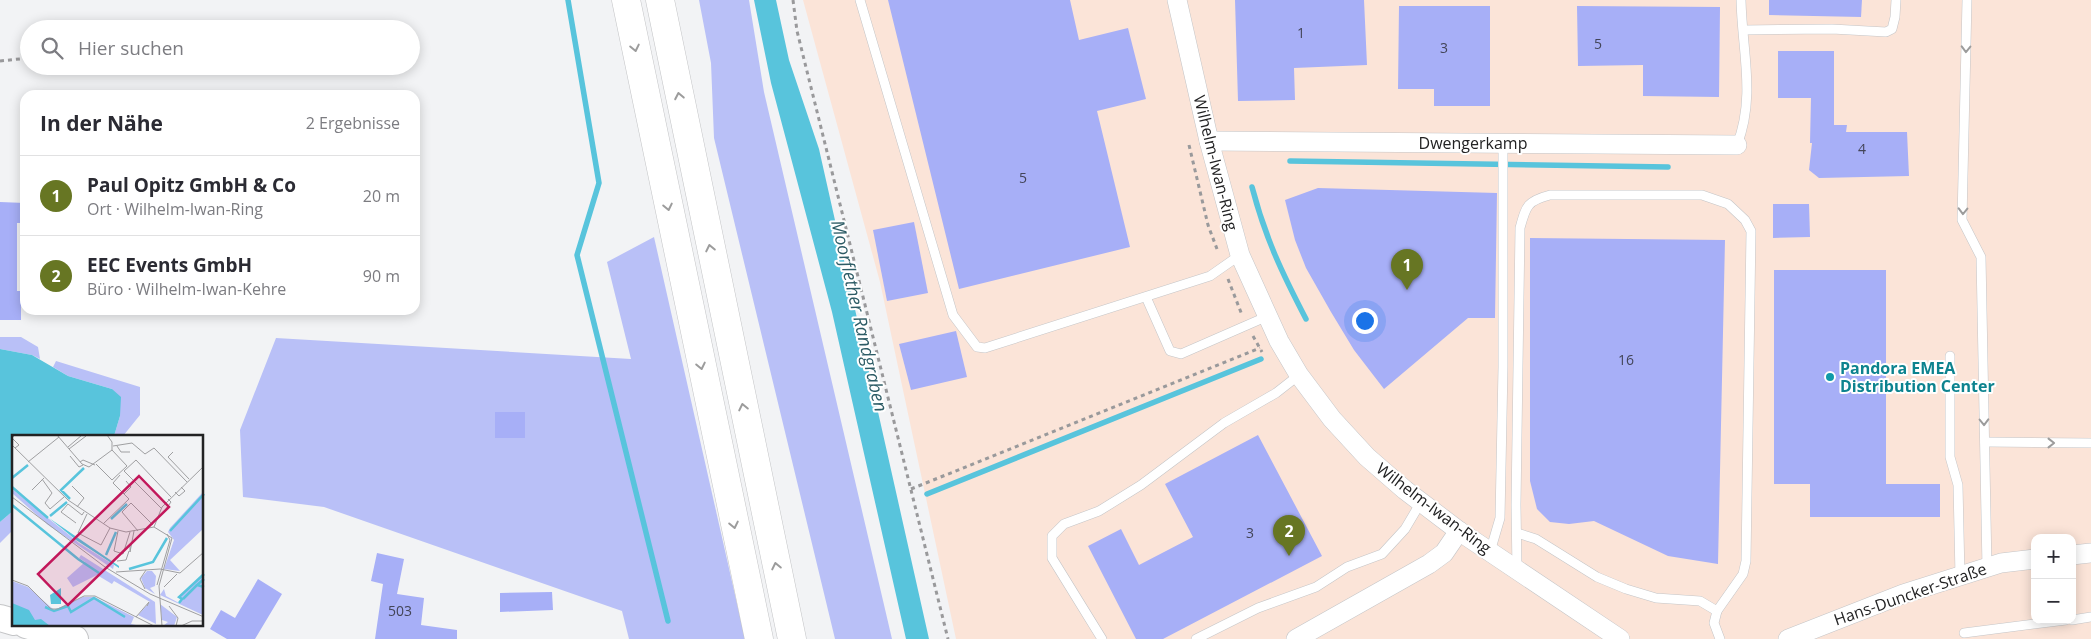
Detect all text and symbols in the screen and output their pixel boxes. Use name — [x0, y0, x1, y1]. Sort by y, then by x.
search box — [20, 20, 420, 75]
house number: 1 — [1297, 23, 1305, 42]
icon: search — [38, 34, 66, 62]
house number: 5 — [1594, 34, 1602, 53]
text: Hier suchen — [78, 35, 184, 61]
house number: 3 — [1440, 38, 1448, 57]
one-way arrow — [630, 43, 640, 52]
one-way arrow — [1961, 45, 1971, 53]
one-way arrow — [674, 91, 685, 100]
street label: Wilhelm-Iwan-Ring — [1189, 93, 1244, 233]
text: In der Nähe — [40, 109, 163, 137]
text: 2 Ergebnisse — [306, 112, 400, 134]
street label: Dwengerkamp — [1419, 132, 1527, 154]
house number: 4 — [1858, 139, 1866, 158]
house number: 5 — [1019, 168, 1027, 187]
text: Paul Opitz GmbH & Co — [87, 172, 296, 198]
text: 1 — [51, 185, 61, 207]
text: 20 m — [363, 185, 400, 207]
text: Ort · Wilhelm-Iwan-Ring — [87, 198, 263, 220]
one-way arrow — [663, 202, 673, 211]
one-way arrow — [1957, 207, 1968, 215]
water label: Moorflether Randgraben — [826, 217, 894, 414]
one-way arrow — [705, 243, 716, 252]
pin: 1 — [1391, 249, 1423, 290]
text: EEC Events GmbH — [87, 252, 252, 278]
text: 2 — [51, 265, 61, 287]
text: 90 m — [363, 265, 400, 287]
text: Büro · Wilhelm-Iwan-Kehre — [87, 278, 286, 300]
your location — [1352, 308, 1378, 334]
house number: 16 — [1618, 350, 1634, 369]
place label: Pandora EMEA Distribution Center — [1840, 357, 1995, 397]
one-way arrow — [696, 362, 706, 370]
marker: Pandora EMEA Distribution Center — [1824, 371, 1836, 383]
one-way arrow — [738, 403, 749, 411]
one-way arrow — [1979, 418, 1989, 426]
inset map — [12, 435, 204, 626]
one-way arrow — [2047, 437, 2055, 448]
street label: Wilhelm-Iwan-Ring — [1372, 457, 1496, 559]
pin: 2 — [1273, 515, 1305, 556]
one-way arrow — [728, 521, 739, 530]
house number: 3 — [1246, 523, 1254, 542]
map controls — [2031, 534, 2076, 624]
button: + — [2031, 534, 2076, 579]
street label: Hans-Duncker-Straße — [1831, 558, 1989, 630]
one-way arrow — [771, 562, 781, 571]
button: − — [2031, 579, 2076, 624]
house number: 503 — [388, 601, 412, 620]

